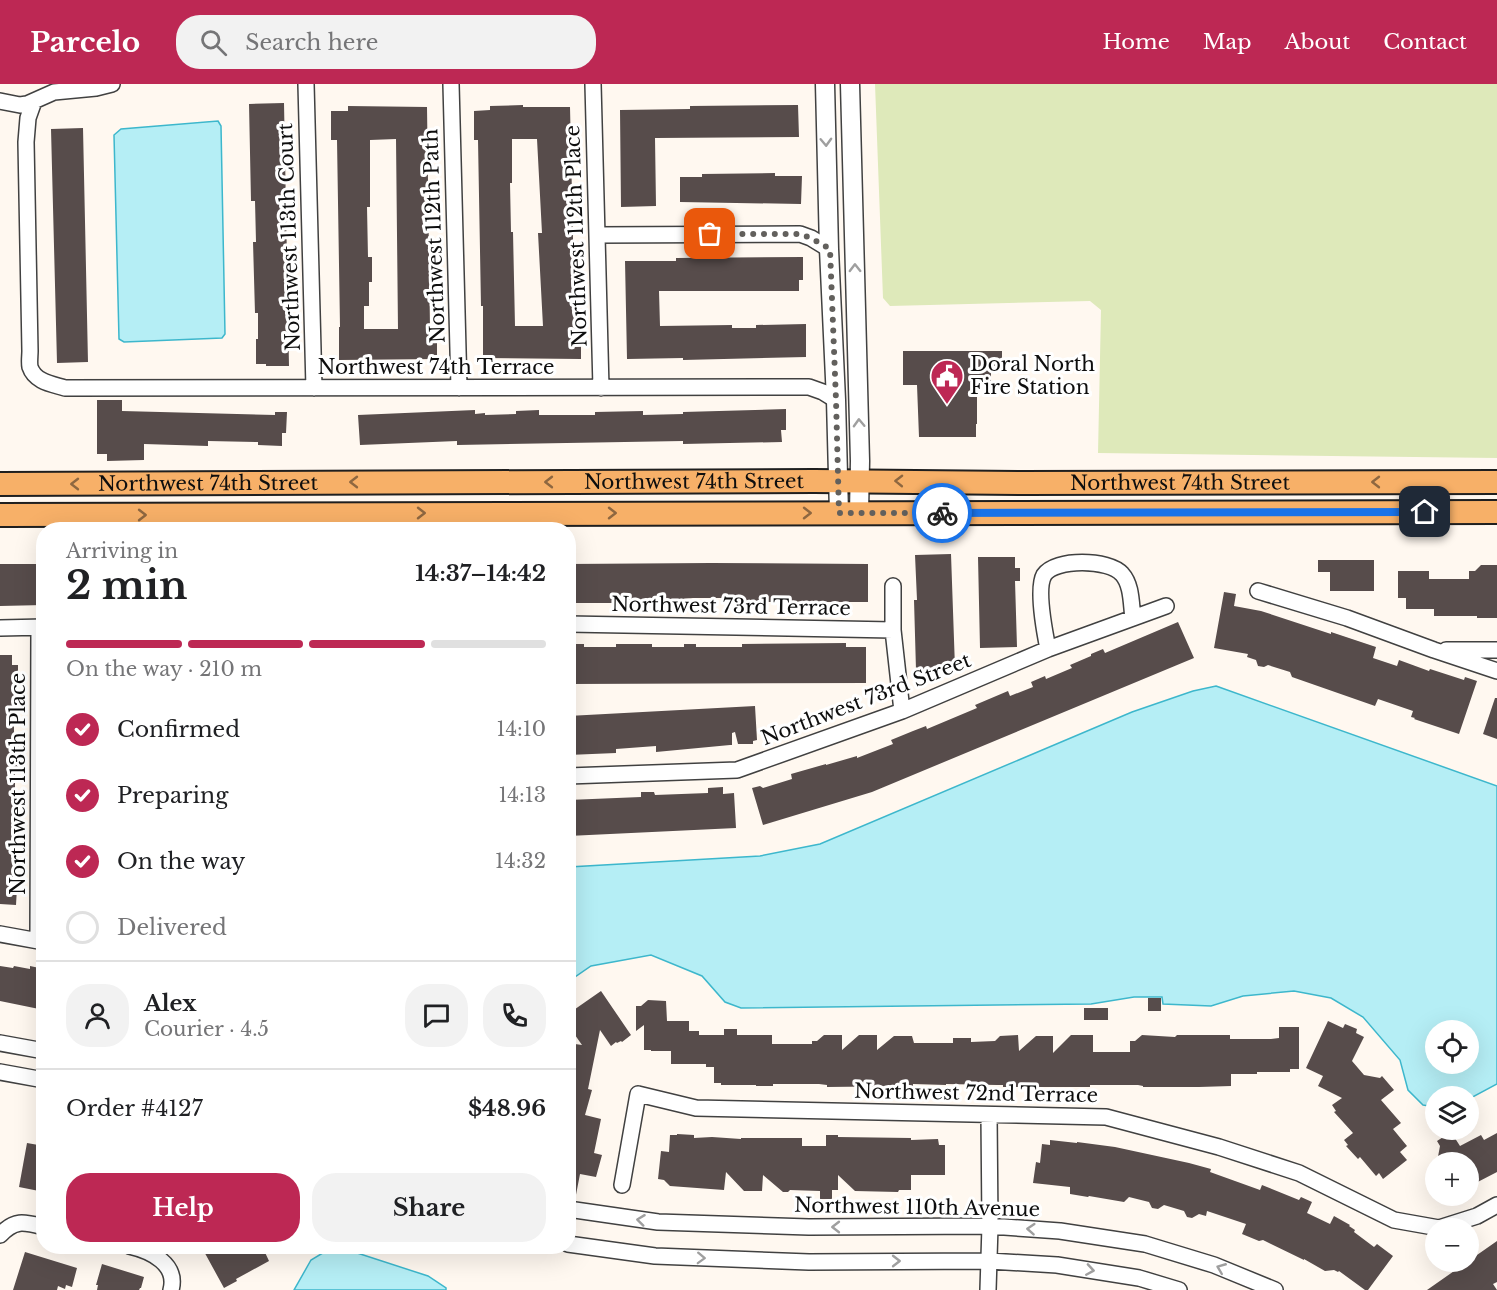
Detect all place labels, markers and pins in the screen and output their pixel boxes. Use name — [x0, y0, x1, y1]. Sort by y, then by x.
pin — [684, 208, 735, 259]
place label: Doral North Fire Station — [970, 352, 1095, 399]
public building icon: Doral North Fire Station — [929, 358, 965, 405]
pin — [1399, 486, 1450, 537]

